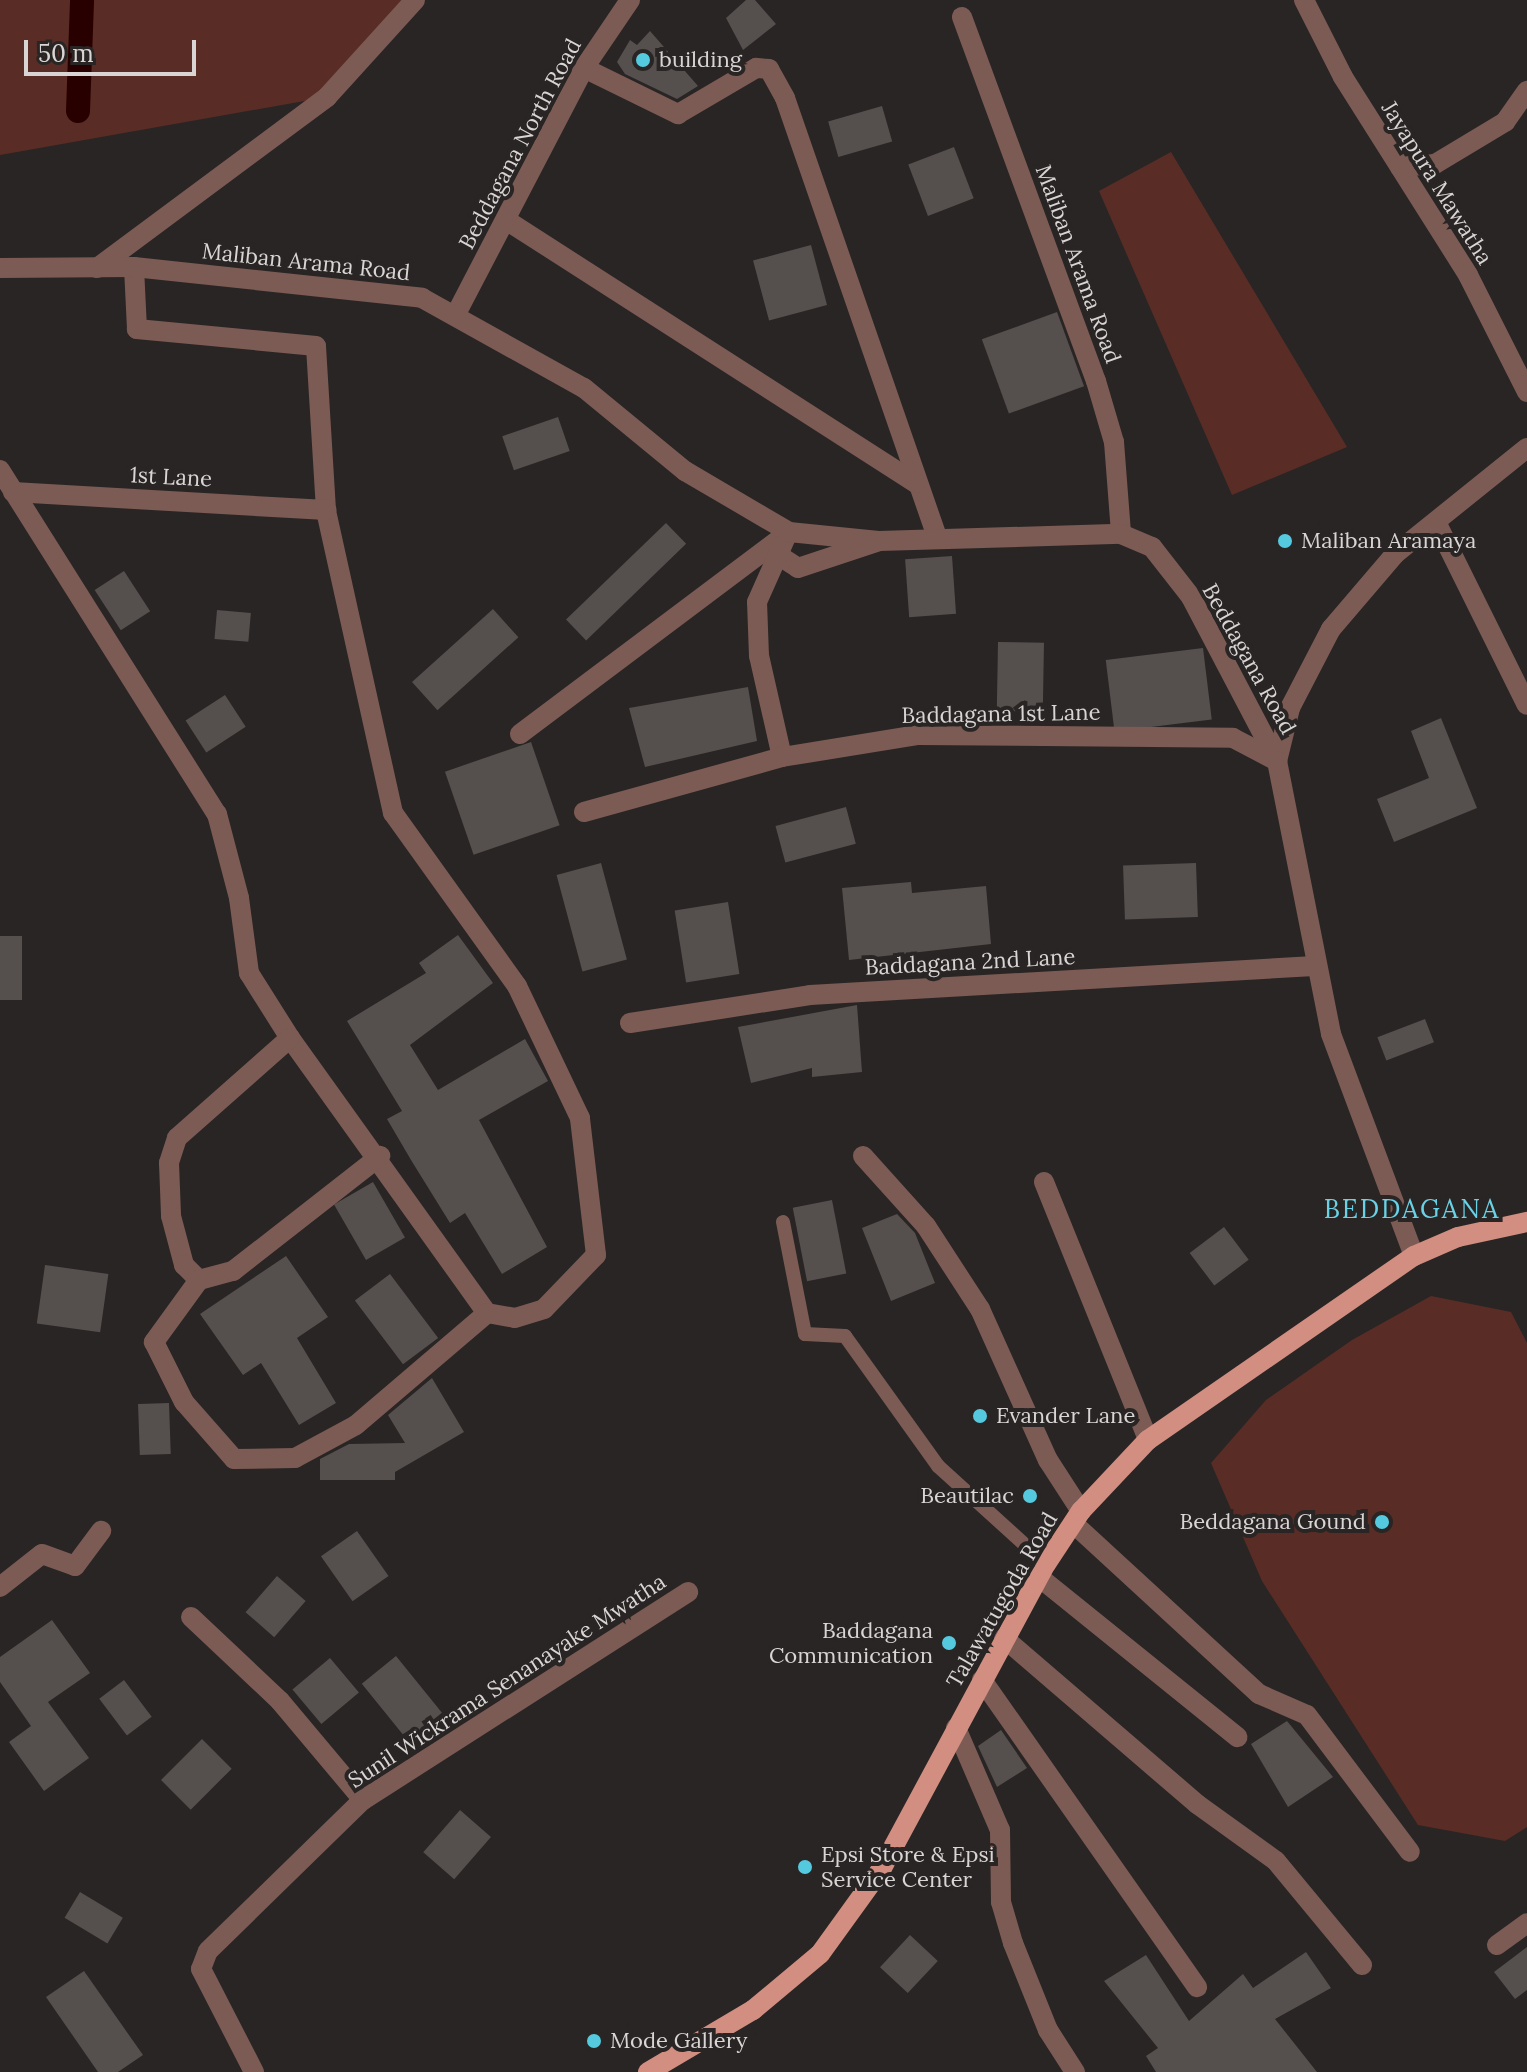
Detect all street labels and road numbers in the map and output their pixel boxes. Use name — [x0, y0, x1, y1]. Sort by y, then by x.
street label: Beddagana North Road — [453, 34, 587, 254]
street label: Jayapura Mawatha — [1376, 96, 1498, 270]
street label: Maliban Arama Road — [1030, 161, 1126, 367]
street label: Maliban Arama Road — [201, 238, 411, 286]
street label: 1st Lane — [129, 462, 213, 492]
street label: Beddagana Road — [1197, 579, 1301, 739]
street label: Baddagana 1st Lane — [901, 699, 1101, 729]
street label: Baddagana 2nd Lane — [864, 943, 1076, 981]
street label: Talawatugoda Road — [941, 1507, 1063, 1693]
street label: Sunil Wickrama Senanayake Mwatha — [343, 1568, 671, 1794]

